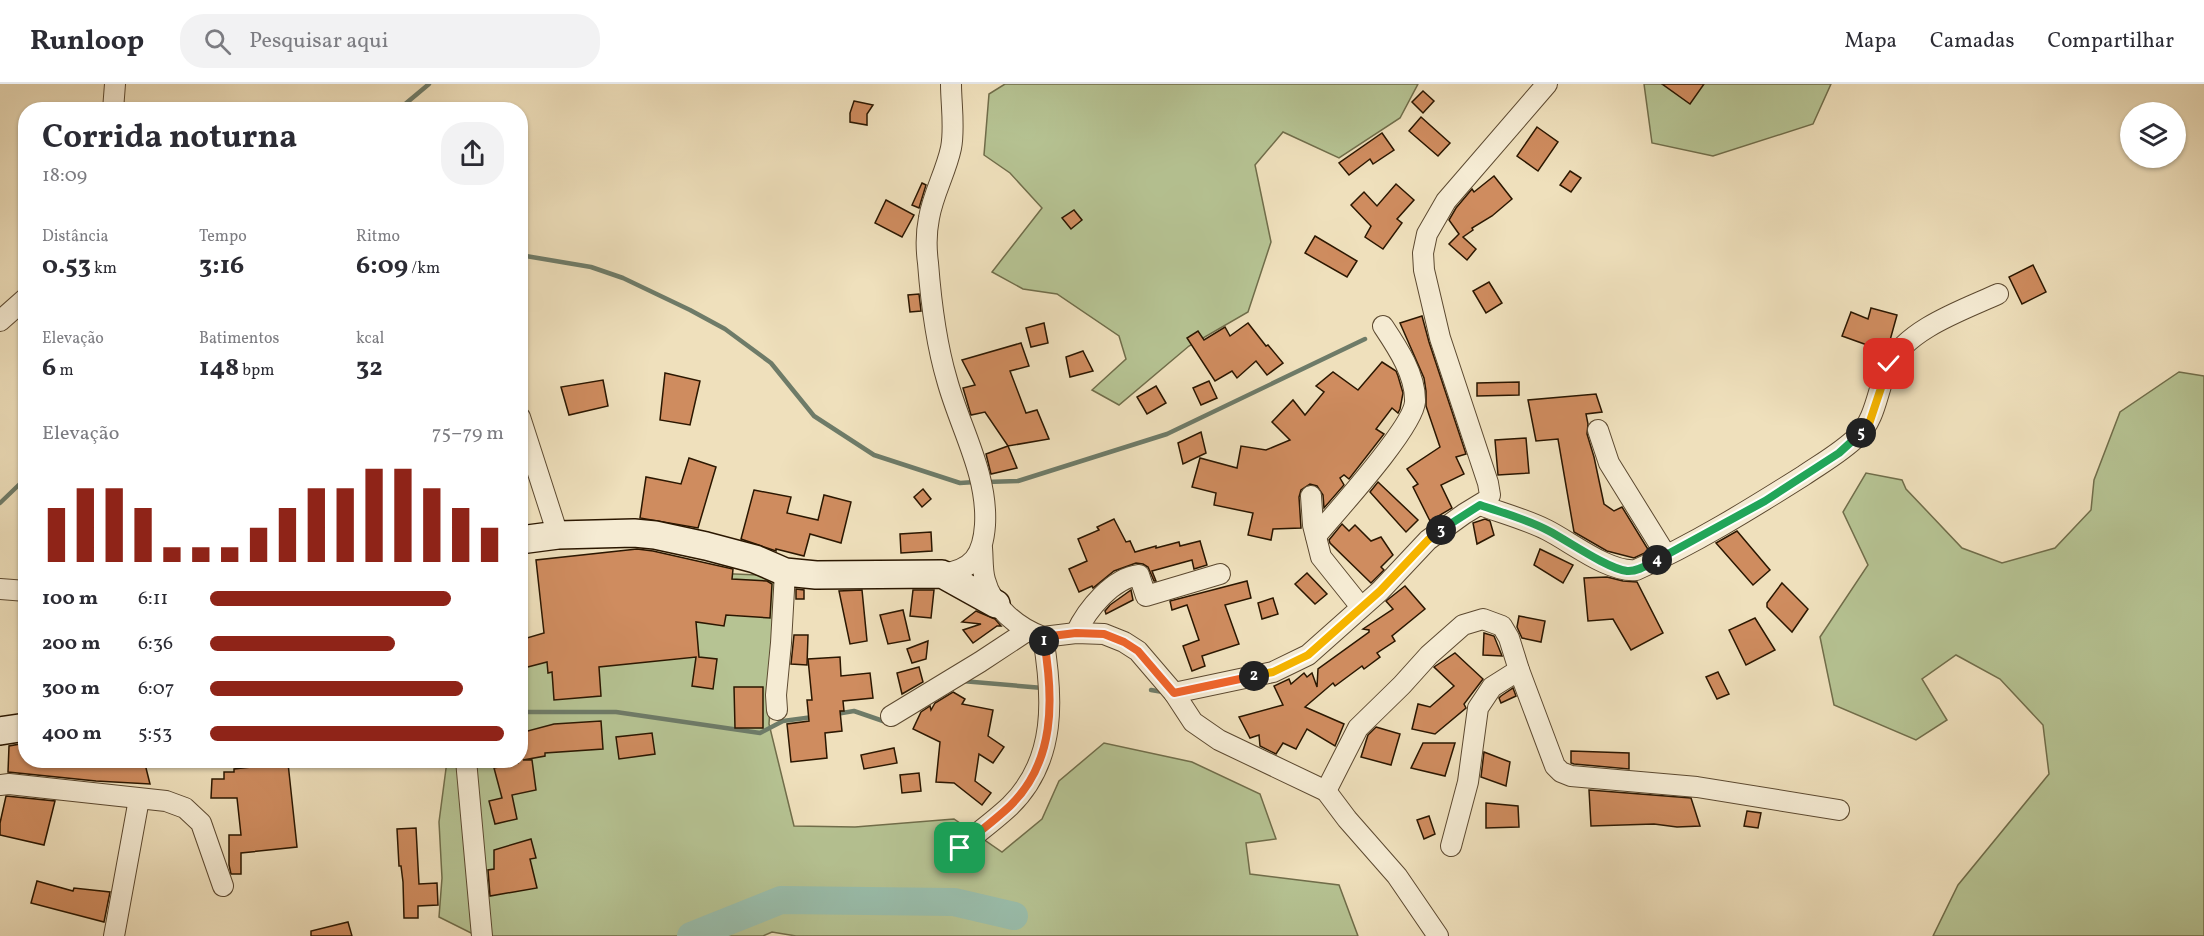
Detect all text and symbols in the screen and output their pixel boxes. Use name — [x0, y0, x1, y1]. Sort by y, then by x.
search box — [180, 14, 600, 68]
text: Runloop — [30, 22, 144, 61]
icon: search — [201, 25, 234, 58]
text: Pesquisar aqui — [249, 26, 388, 57]
text: Mapa — [1844, 27, 1897, 56]
text: Camadas — [1930, 27, 2014, 56]
text: Compartilhar — [2047, 27, 2174, 56]
map controls — [2120, 102, 2186, 168]
button: layers — [2120, 102, 2186, 168]
text: Corrida noturna — [42, 116, 297, 162]
button: share — [441, 122, 504, 185]
text: 18:09 — [42, 162, 87, 190]
text: Distância — [42, 226, 108, 248]
text: Tempo — [199, 226, 247, 248]
text: Ritmo — [356, 226, 400, 248]
text: 0.53 — [42, 248, 91, 284]
text: 3:16 — [199, 248, 244, 284]
text: 6:09 — [356, 248, 408, 284]
text: km — [91, 258, 117, 280]
text: /km — [408, 258, 440, 280]
text: Elevação — [42, 328, 104, 350]
text: Batimentos — [199, 328, 279, 350]
text: kcal — [356, 328, 384, 350]
pin — [1863, 338, 1914, 389]
icon: check — [1872, 347, 1905, 380]
text: 6 — [42, 350, 56, 386]
text: 148 — [199, 350, 239, 386]
text: 32 — [356, 350, 383, 386]
text: m — [56, 360, 74, 382]
text: bpm — [239, 360, 274, 382]
pin: 5 — [1846, 418, 1876, 448]
text: Elevação — [42, 420, 119, 448]
text: 75–79 m — [432, 420, 504, 448]
text: 5 — [1857, 422, 1865, 444]
pin: 3 — [1426, 515, 1456, 545]
text: 3 — [1437, 519, 1445, 541]
pin: 4 — [1642, 545, 1672, 575]
text: 4 — [1652, 549, 1662, 571]
text: 100 m — [42, 585, 98, 613]
text: 6:11 — [138, 585, 168, 613]
pin: 1 — [1029, 626, 1059, 656]
text: 200 m — [42, 630, 100, 658]
text: 6:36 — [138, 630, 173, 658]
text: 1 — [1041, 630, 1047, 652]
pin: 2 — [1239, 661, 1269, 691]
text: 2 — [1250, 665, 1258, 687]
text: 300 m — [42, 675, 100, 703]
text: 6:07 — [138, 675, 175, 703]
text: 400 m — [42, 720, 102, 748]
text: 5:53 — [138, 720, 172, 748]
pin — [934, 822, 985, 873]
icon: arrive — [943, 831, 976, 864]

